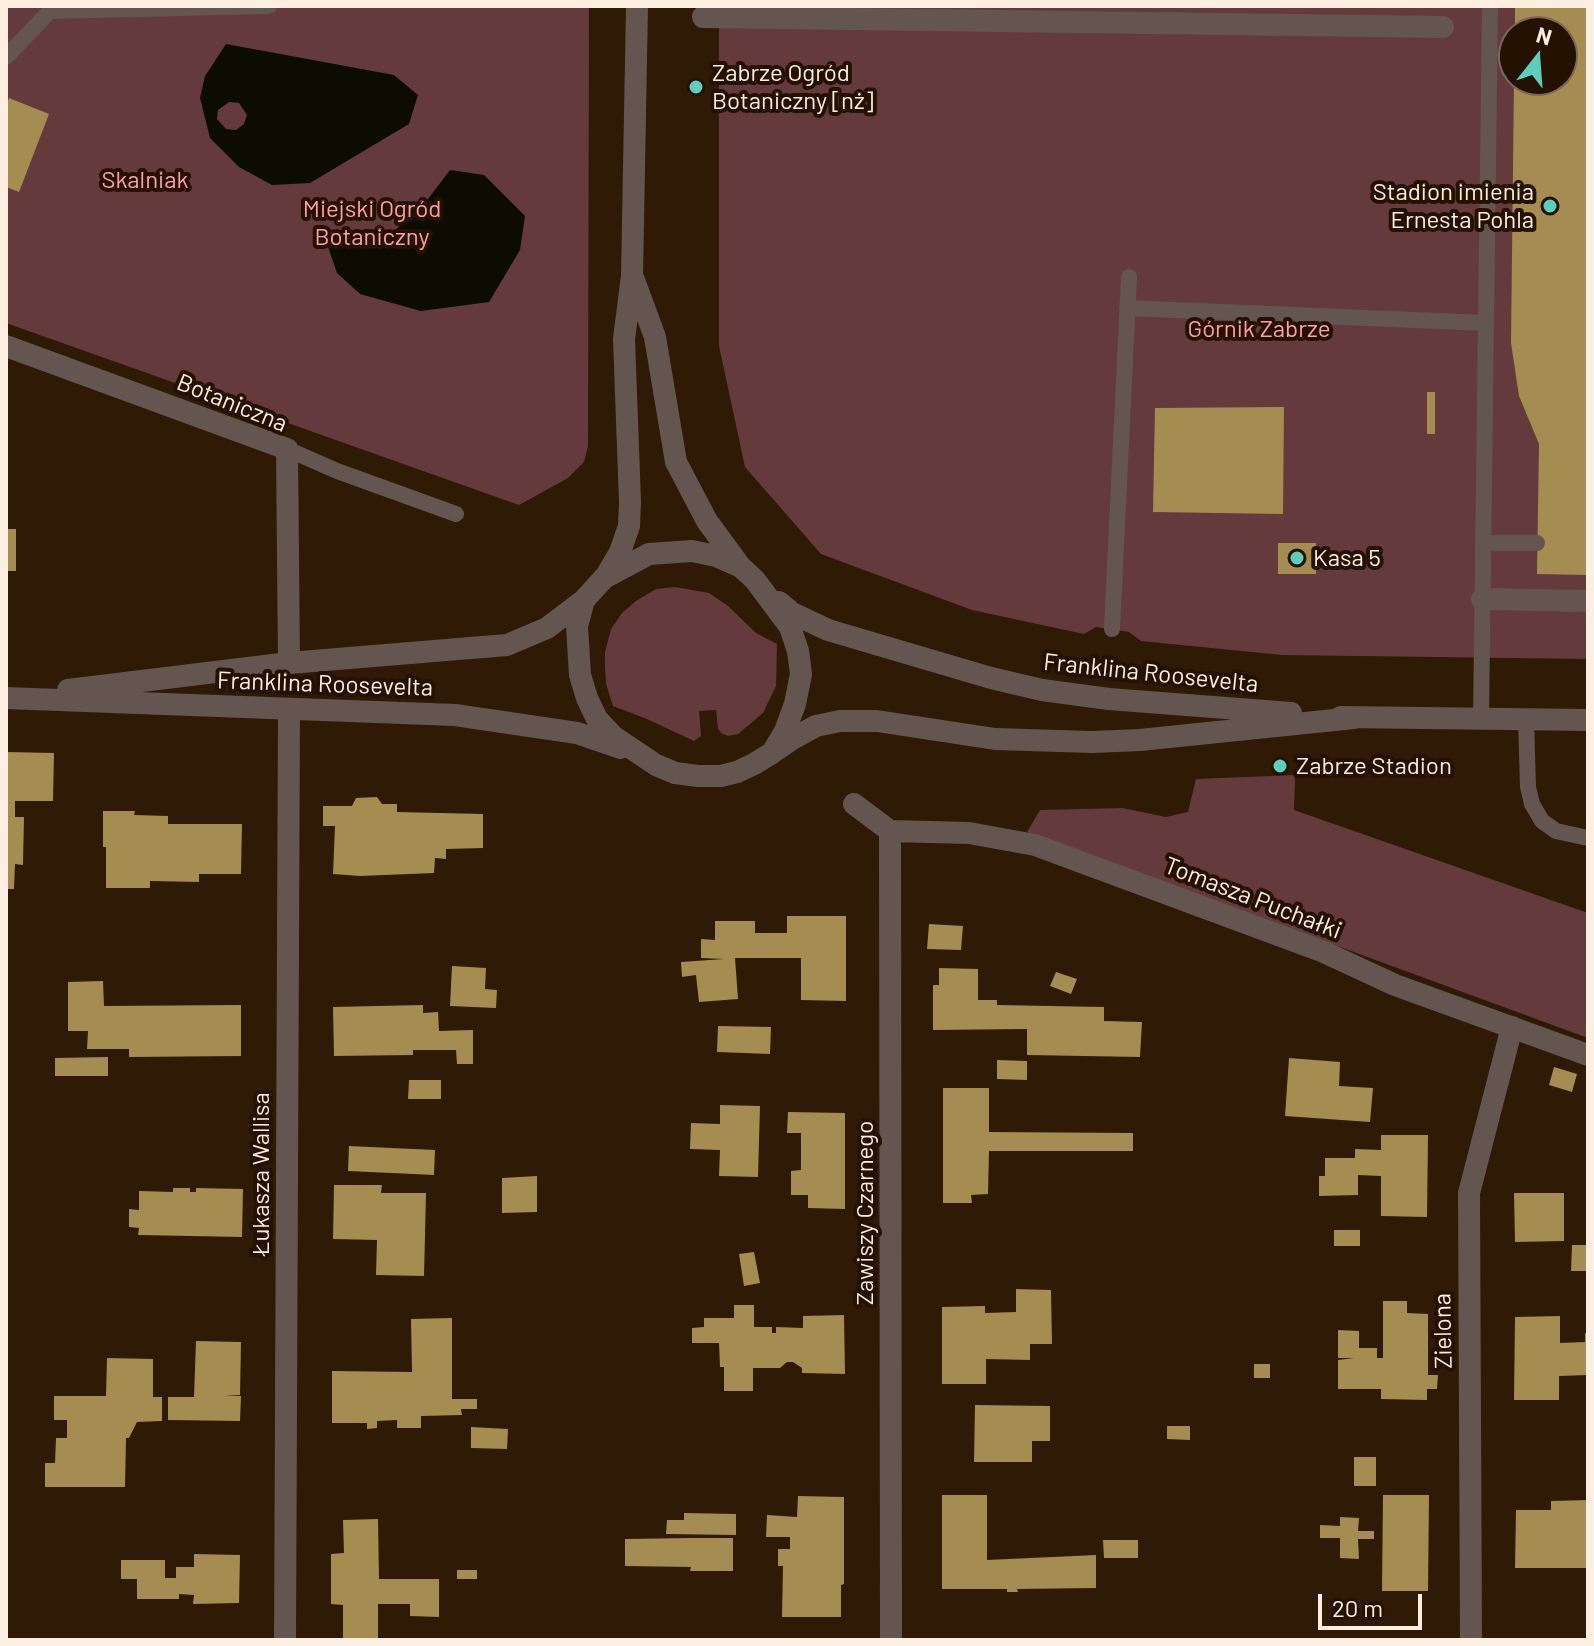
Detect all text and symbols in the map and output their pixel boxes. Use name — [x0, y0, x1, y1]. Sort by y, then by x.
north arrow — [1498, 16, 1578, 96]
text: N — [1534, 20, 1555, 50]
place label: Zabrze Ogród Botaniczny [nż] — [712, 59, 874, 115]
marker: Zabrze Ogród Botaniczny [nż] — [687, 78, 705, 96]
park label: Skalniak — [102, 166, 188, 194]
place label: Stadion imienia Ernesta Pohla — [1373, 178, 1534, 234]
park label: Miejski Ogród Botaniczny — [303, 195, 441, 251]
marker: Stadion imienia Ernesta Pohla — [1541, 197, 1559, 215]
park label: Górnik Zabrze — [1188, 315, 1330, 343]
street label: Botaniczna — [173, 368, 291, 438]
place label: Kasa 5 — [1313, 544, 1381, 572]
marker: Kasa 5 — [1288, 549, 1306, 567]
street label: Franklina Roosevelta — [1042, 647, 1260, 699]
street label: Franklina Roosevelta — [217, 666, 433, 702]
place label: Zabrze Stadion — [1296, 752, 1452, 780]
marker: Zabrze Stadion — [1271, 757, 1289, 775]
street label: Tomasza Puchałki — [1160, 851, 1346, 945]
street label: Łukasza Wallisa — [247, 1092, 275, 1256]
street label: Zawiszy Czarnego — [851, 1121, 879, 1305]
street label: Zielona — [1428, 1293, 1458, 1369]
scale bar — [1322, 1578, 1426, 1628]
text: 20 m — [1332, 1593, 1383, 1622]

